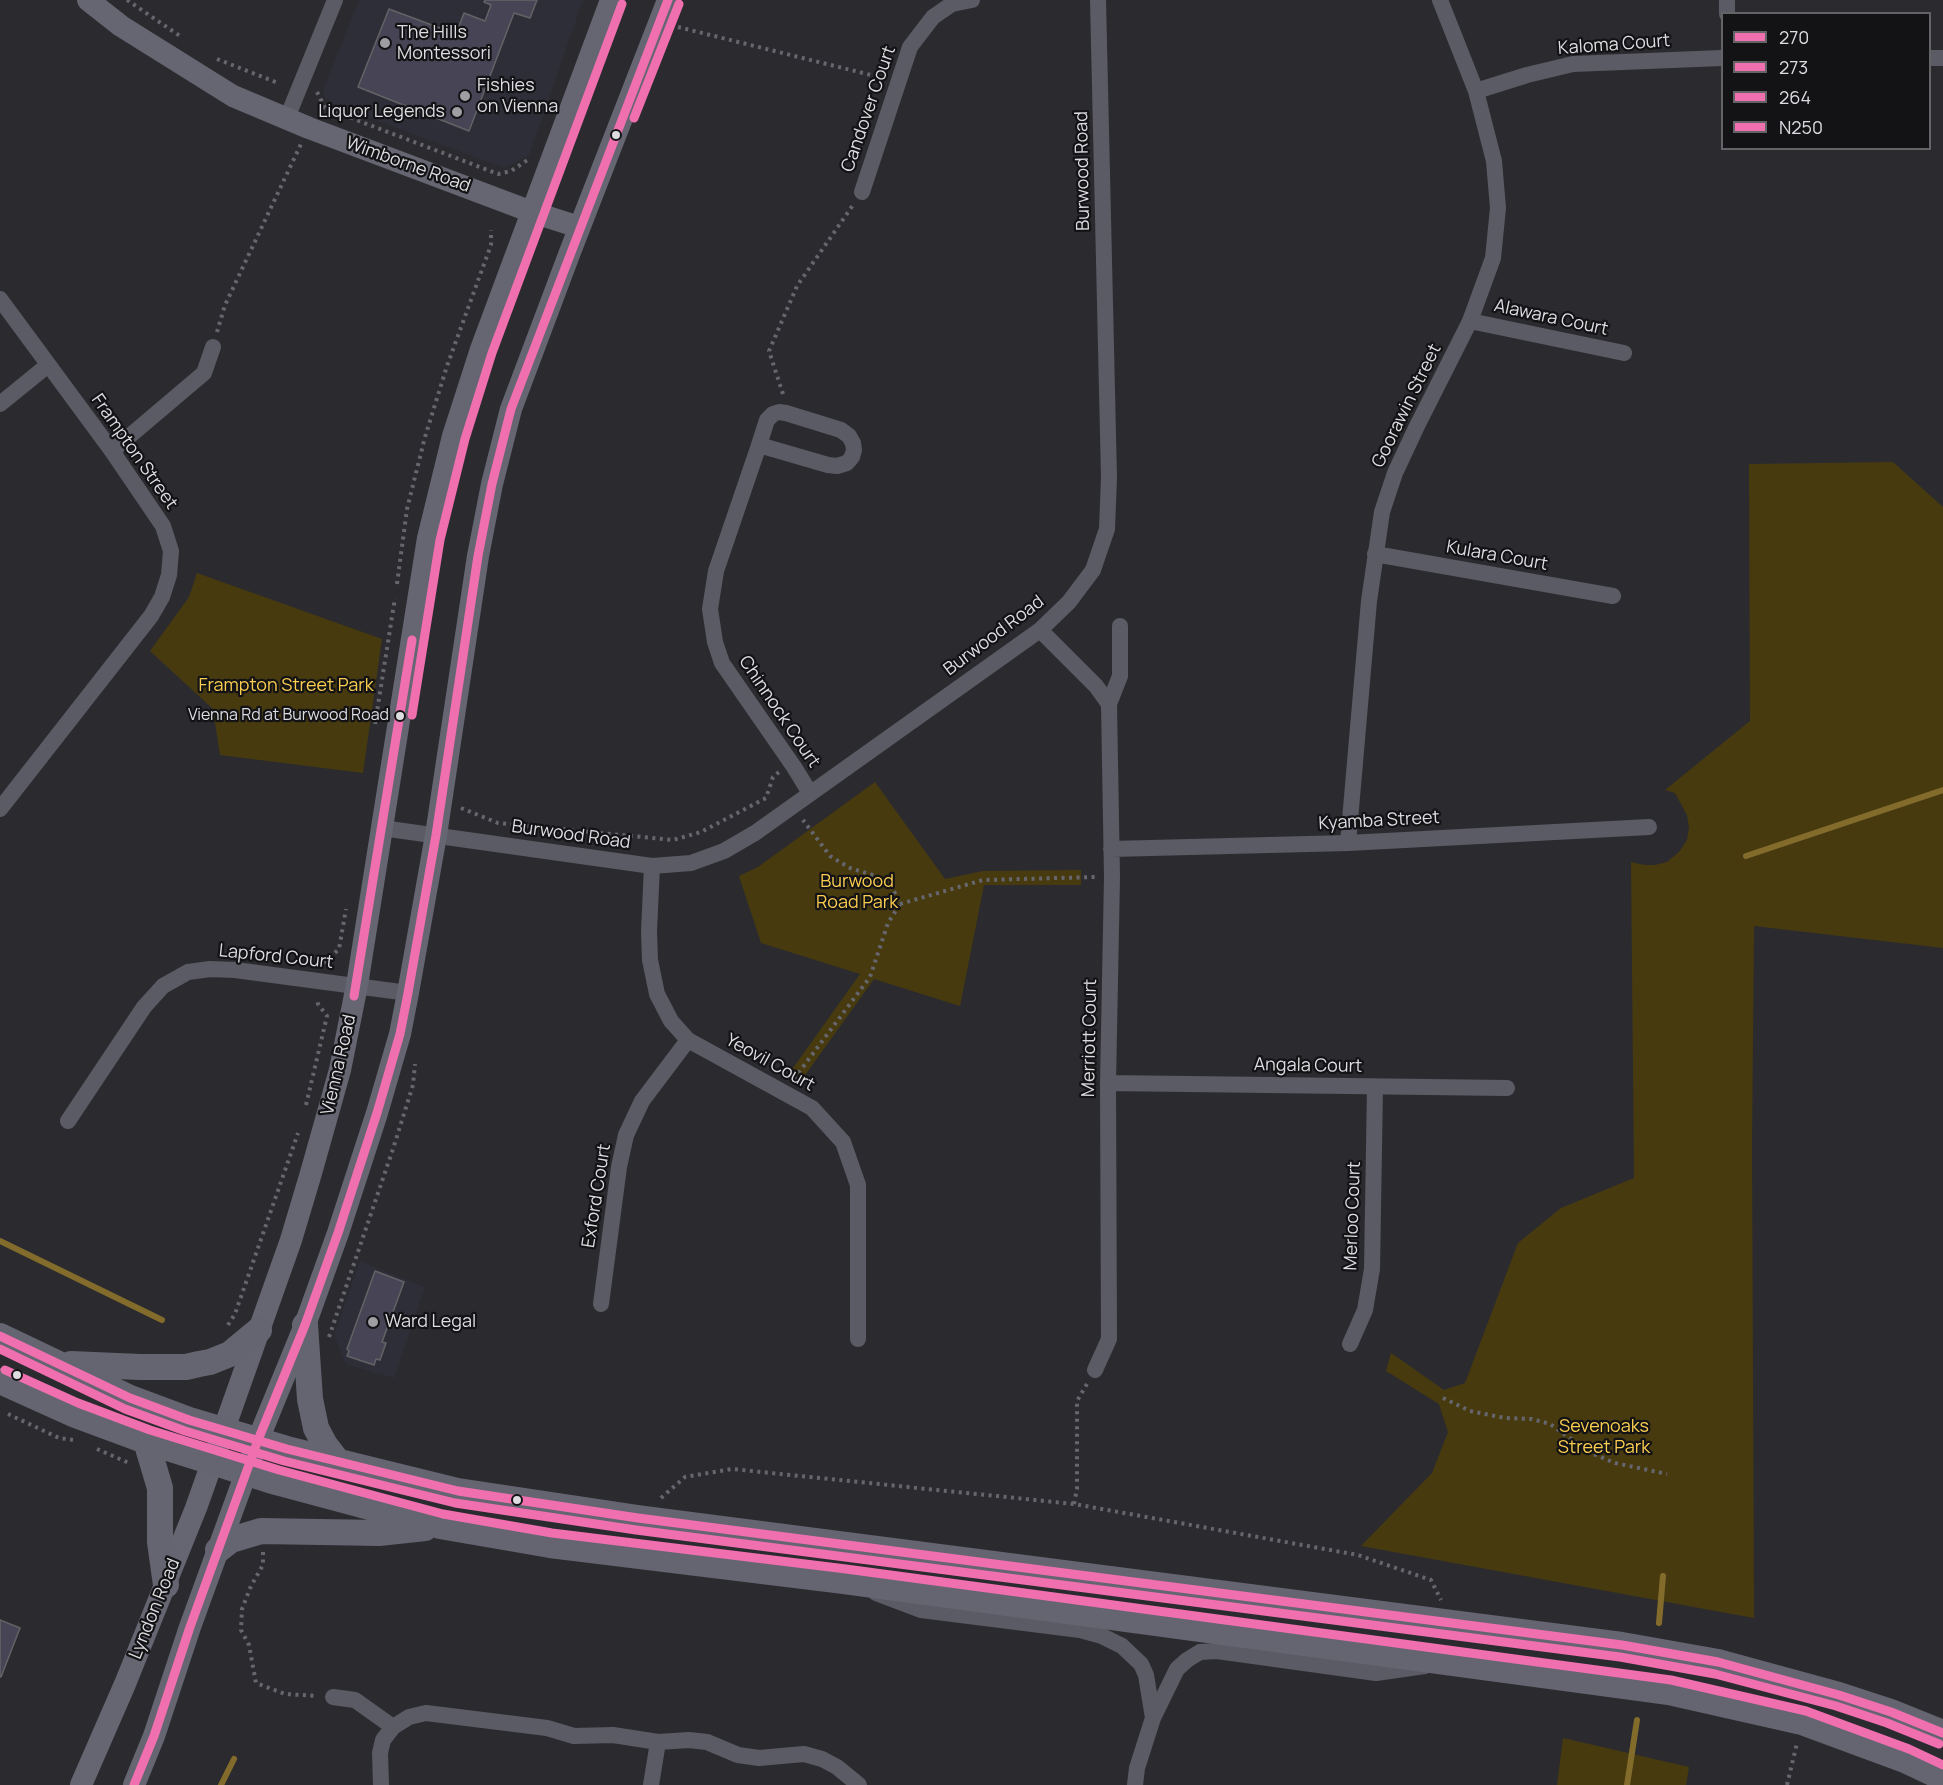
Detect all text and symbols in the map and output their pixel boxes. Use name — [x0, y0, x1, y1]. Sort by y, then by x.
legend — [1721, 12, 1931, 150]
place label: The Hills Montessori — [397, 22, 491, 64]
text: 270 — [1779, 25, 1809, 49]
street label: Kaloma Court — [1557, 30, 1671, 60]
marker: The Hills Montessori — [378, 36, 392, 50]
street label: Candover Court — [837, 43, 901, 175]
text: 273 — [1779, 55, 1808, 79]
place label: Fishies on Vienna — [477, 75, 558, 118]
text: 264 — [1779, 85, 1811, 109]
marker: Fishies on Vienna — [458, 89, 472, 103]
place label: Liquor Legends — [318, 101, 445, 123]
marker: Liquor Legends — [450, 105, 464, 119]
street label: Burwood Road — [1071, 111, 1095, 231]
text: N250 — [1779, 115, 1823, 139]
unlabelled marker — [610, 129, 622, 141]
street label: Wimborne Road — [343, 132, 473, 198]
street label: Alawara Court — [1492, 295, 1610, 341]
street label: Goorawin Street — [1368, 341, 1446, 471]
street label: Frampton Street — [86, 390, 182, 514]
street label: Kulara Court — [1445, 536, 1549, 576]
street label: Burwood Road — [940, 591, 1048, 681]
street label: Chinnock Court — [734, 652, 824, 772]
park label: Frampton Street Park — [198, 675, 374, 697]
place label: Vienna Rd at Burwood Road — [188, 706, 389, 726]
marker: Vienna Rd at Burwood Road — [394, 710, 406, 722]
street label: Kyamba Street — [1318, 807, 1440, 835]
street label: Burwood Road — [510, 816, 632, 854]
park label: Burwood Road Park — [816, 871, 898, 914]
street label: Lapford Court — [218, 940, 334, 974]
street label: Merriott Court — [1078, 979, 1102, 1097]
street label: Vienna Road — [317, 1013, 361, 1117]
street label: Yeovil Court — [722, 1030, 818, 1096]
street label: Angala Court — [1254, 1054, 1362, 1078]
street label: Exford Court — [578, 1143, 616, 1249]
street label: Merloo Court — [1340, 1161, 1366, 1271]
place label: Ward Legal — [385, 1311, 476, 1333]
marker: Ward Legal — [366, 1315, 380, 1329]
unlabelled marker — [11, 1369, 23, 1381]
park label: Sevenoaks Street Park — [1558, 1416, 1650, 1458]
unlabelled marker — [511, 1494, 523, 1506]
street label: Lyndon Road — [125, 1555, 185, 1663]

